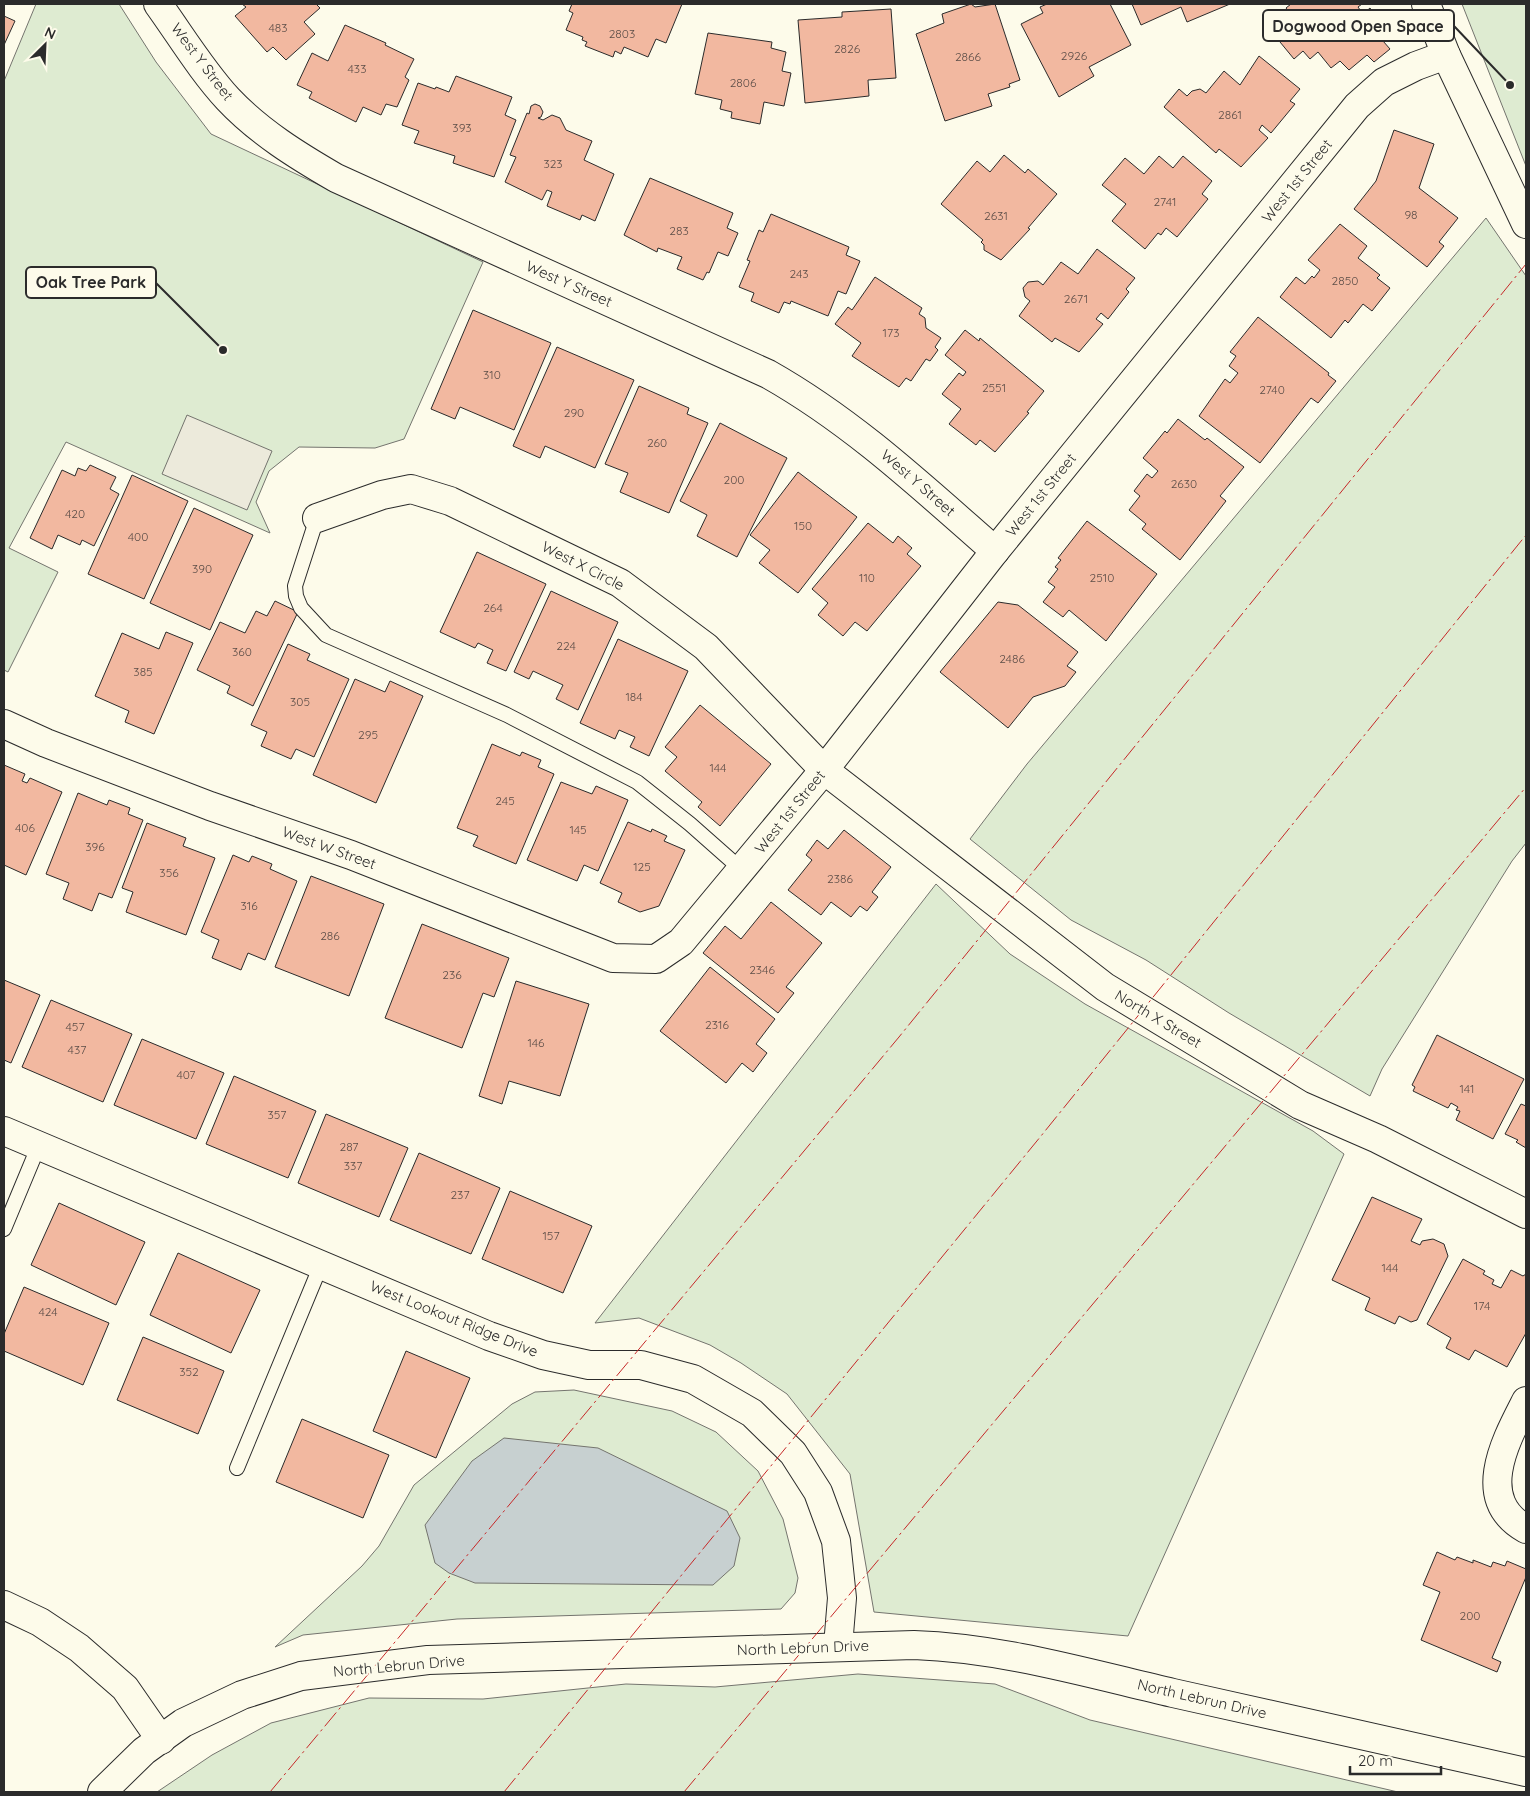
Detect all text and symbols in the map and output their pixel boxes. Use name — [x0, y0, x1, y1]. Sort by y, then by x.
callout: Dogwood Open Space — [1263, 10, 1454, 41]
text: Dogwood Open Space — [1272, 16, 1444, 36]
street label: West Y Street — [167, 19, 238, 104]
north arrow — [20, 20, 70, 70]
house number: 483 — [268, 20, 288, 35]
text: N — [42, 23, 59, 43]
house number: 2803 — [609, 26, 635, 41]
house number: 2826 — [834, 41, 861, 56]
house number: 2926 — [1061, 48, 1088, 63]
house number: 2866 — [955, 49, 982, 64]
house number: 433 — [348, 61, 366, 76]
house number: 2806 — [730, 75, 757, 90]
house number: 2861 — [1218, 107, 1242, 122]
house number: 393 — [452, 120, 472, 135]
street label: West 1st Street — [1257, 135, 1336, 226]
house number: 323 — [543, 156, 563, 171]
house number: 2741 — [1154, 194, 1176, 209]
house number: 98 — [1404, 207, 1418, 222]
house number: 2631 — [984, 208, 1008, 223]
house number: 283 — [669, 223, 689, 238]
street label: West Y Street — [523, 256, 615, 311]
house number: 243 — [789, 266, 809, 281]
callout: Oak Tree Park — [26, 267, 156, 298]
text: Oak Tree Park — [36, 272, 146, 292]
house number: 2850 — [1332, 273, 1358, 288]
house number: 2671 — [1064, 291, 1088, 306]
house number: 173 — [883, 325, 899, 340]
house number: 310 — [483, 367, 501, 382]
house number: 2551 — [982, 380, 1006, 395]
house number: 2740 — [1259, 382, 1285, 397]
house number: 290 — [564, 405, 584, 420]
house number: 260 — [647, 435, 667, 450]
street label: West Y Street — [877, 445, 959, 520]
street label: West 1st Street — [1001, 449, 1080, 540]
house number: 200 — [724, 472, 744, 487]
house number: 2630 — [1171, 476, 1197, 491]
house number: 420 — [65, 506, 85, 521]
house number: 150 — [794, 518, 812, 533]
house number: 400 — [128, 529, 148, 544]
street label: West X Circle — [539, 537, 628, 594]
house number: 390 — [192, 561, 212, 576]
house number: 110 — [859, 570, 875, 585]
house number: 2510 — [1090, 570, 1114, 585]
house number: 264 — [483, 600, 503, 615]
house number: 224 — [556, 638, 576, 653]
house number: 360 — [232, 644, 252, 659]
house number: 2486 — [999, 651, 1025, 666]
house number: 385 — [133, 664, 153, 679]
house number: 184 — [625, 689, 643, 704]
house number: 305 — [290, 694, 310, 709]
house number: 295 — [358, 727, 378, 742]
house number: 144 — [710, 760, 726, 775]
street label: West 1st Street — [750, 766, 829, 857]
house number: 245 — [495, 793, 515, 808]
house number: 406 — [15, 820, 36, 835]
street label: West W Street — [280, 822, 379, 873]
house number: 145 — [569, 822, 587, 837]
house number: 396 — [85, 839, 105, 854]
house number: 125 — [633, 859, 651, 874]
house number: 356 — [159, 865, 179, 880]
house number: 2386 — [827, 871, 853, 886]
house number: 316 — [240, 898, 258, 913]
house number: 286 — [320, 928, 340, 943]
house number: 2346 — [749, 962, 775, 977]
house number: 236 — [442, 967, 462, 982]
street label: North X Street — [1112, 985, 1205, 1052]
house number: 2316 — [705, 1017, 729, 1032]
house number: 457 — [65, 1019, 85, 1034]
house number: 146 — [527, 1035, 545, 1050]
house number: 437 — [68, 1042, 86, 1057]
house number: 407 — [177, 1067, 195, 1082]
house number: 141 — [1460, 1081, 1474, 1096]
house number: 357 — [268, 1107, 286, 1122]
house number: 287 — [340, 1139, 358, 1154]
house number: 337 — [344, 1158, 362, 1173]
house number: 237 — [450, 1187, 470, 1202]
house number: 157 — [542, 1228, 560, 1243]
house number: 144 — [1382, 1260, 1398, 1275]
street label: West Lookout Ridge Drive — [367, 1276, 541, 1361]
house number: 174 — [1474, 1298, 1490, 1313]
house number: 424 — [38, 1304, 58, 1319]
house number: 352 — [179, 1364, 199, 1379]
house number: 200 — [1460, 1608, 1480, 1623]
street label: North Lebrun Drive — [737, 1636, 869, 1659]
street label: North Lebrun Drive — [332, 1650, 466, 1681]
street label: North Lebrun Drive — [1136, 1674, 1269, 1723]
scale bar — [1350, 1744, 1441, 1776]
text: 20 m — [1358, 1751, 1393, 1770]

